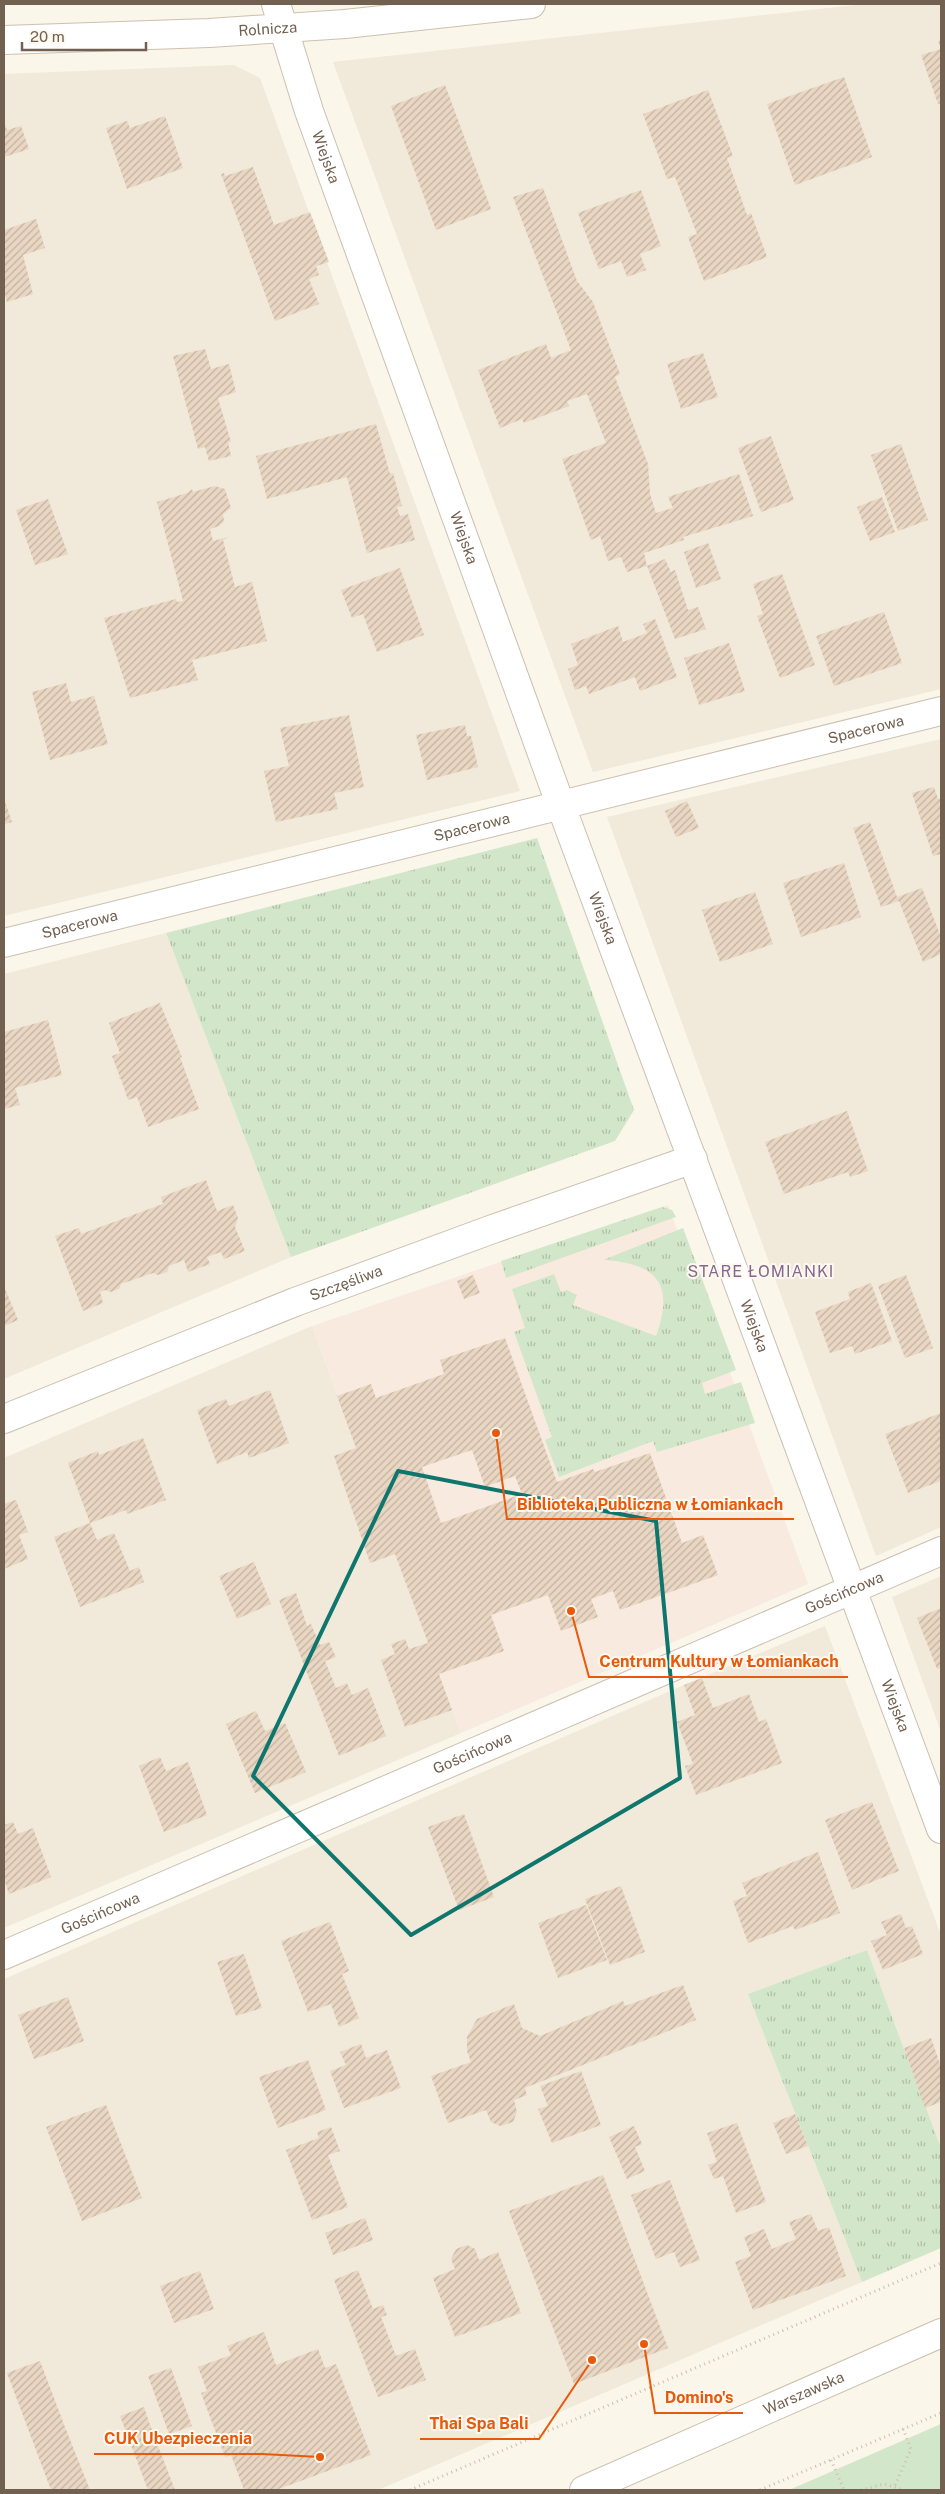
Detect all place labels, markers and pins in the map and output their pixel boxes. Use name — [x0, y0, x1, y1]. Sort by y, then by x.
callout: Biblioteka Publiczna w Łomiankach — [507, 1488, 794, 1519]
callout: Centrum Kultury w Łomiankach — [589, 1646, 848, 1677]
callout: Domino's — [655, 2382, 743, 2413]
callout: Thai Spa Bali — [420, 2408, 539, 2439]
callout: CUK Ubezpieczenia — [94, 2423, 262, 2454]

